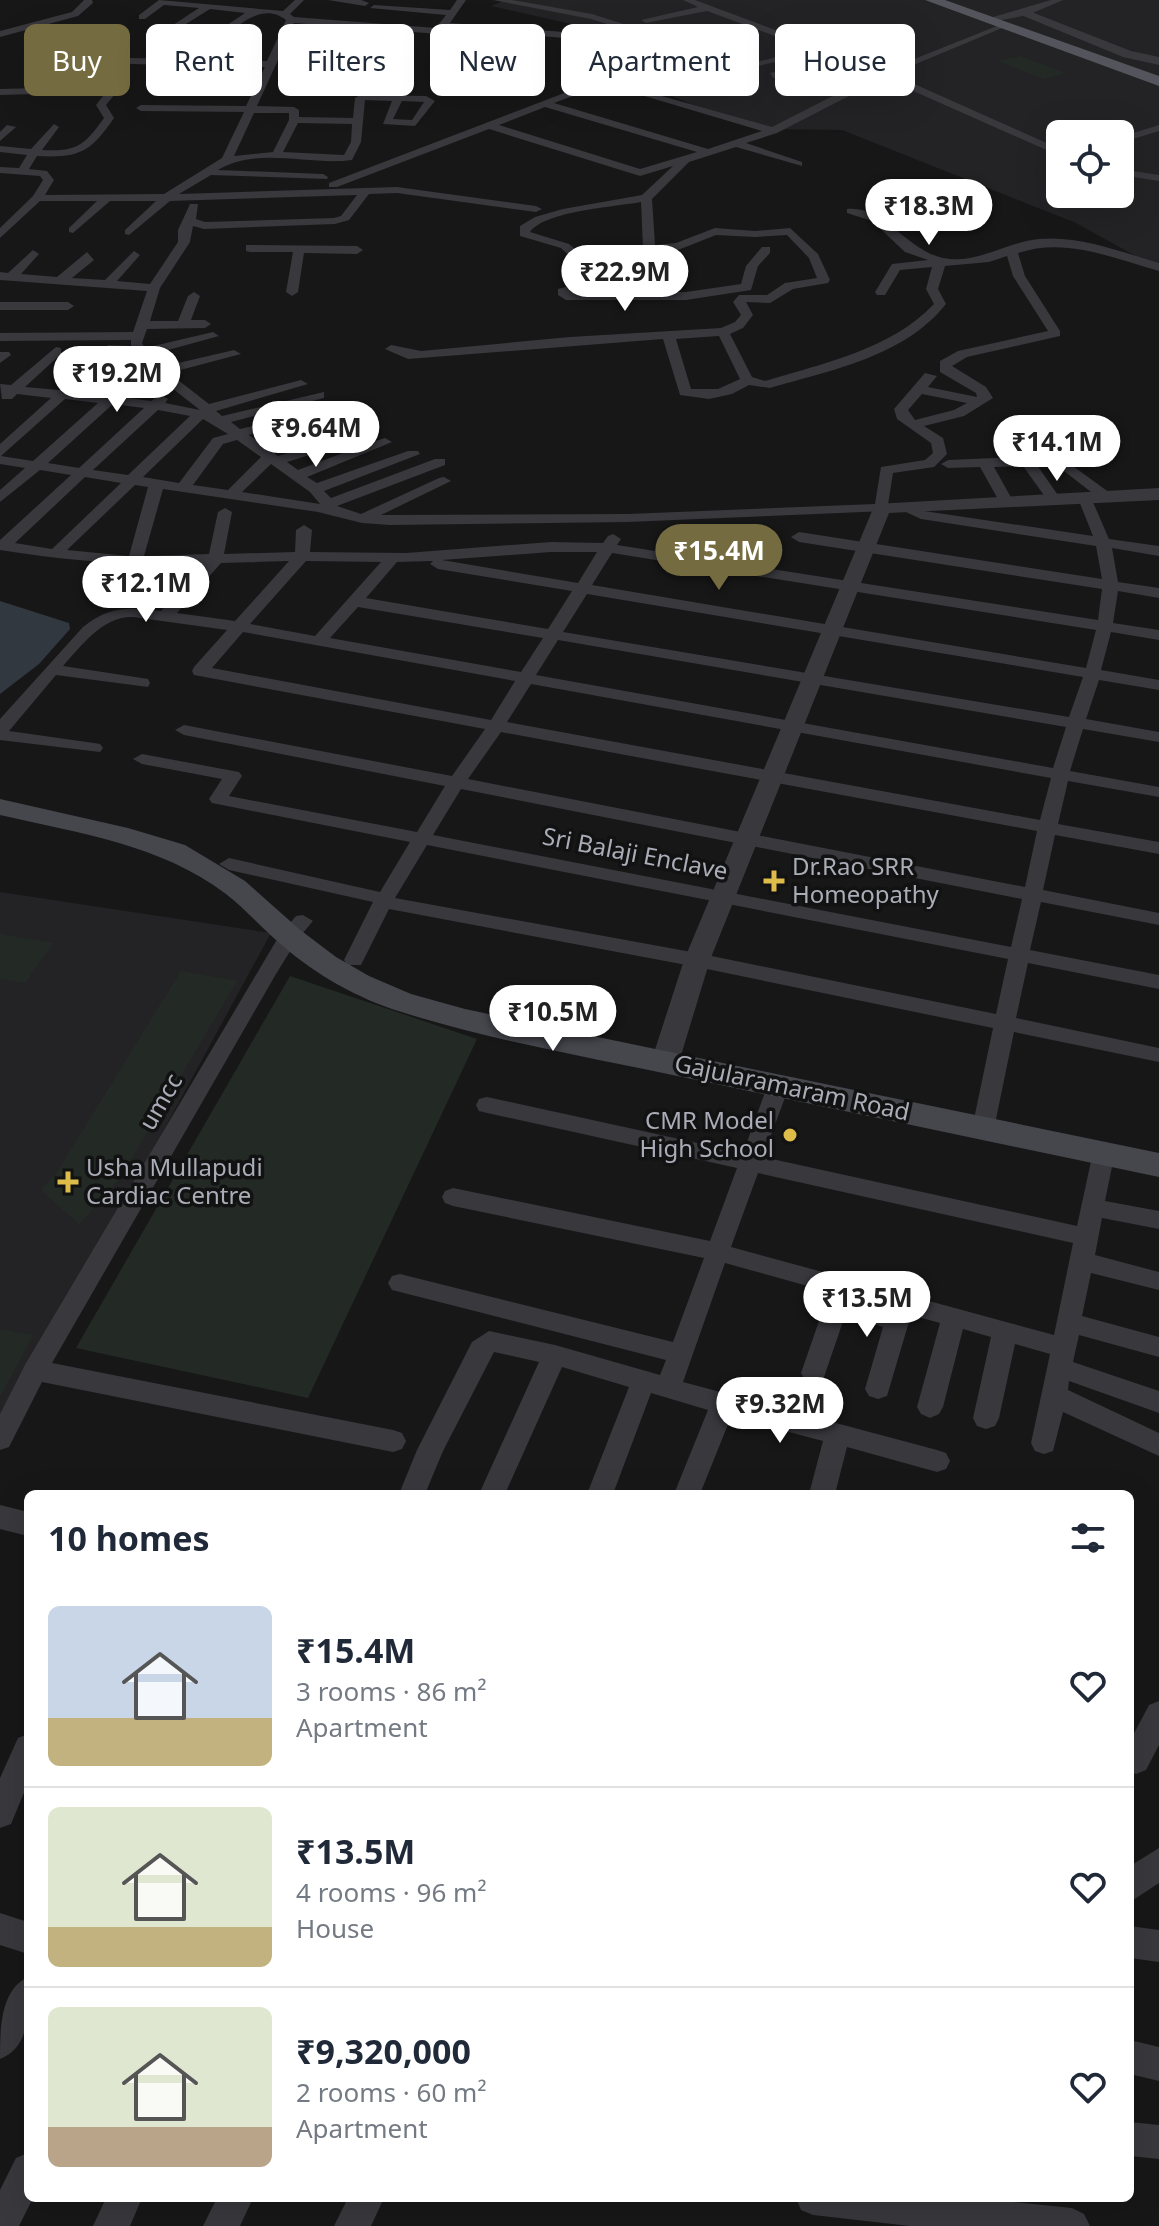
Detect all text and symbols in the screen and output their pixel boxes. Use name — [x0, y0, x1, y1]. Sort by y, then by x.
chip: Buy — [24, 24, 130, 96]
chip: Rent — [146, 24, 262, 96]
chip: Filters — [278, 24, 414, 96]
chip: New — [430, 24, 545, 96]
chip: Apartment — [561, 24, 759, 96]
chip: House — [775, 24, 915, 96]
map controls — [1046, 120, 1134, 208]
button: locate — [1046, 120, 1134, 208]
pin: ₹18.3M — [864, 179, 994, 247]
text: ₹18.3M — [883, 187, 975, 223]
pin: ₹22.9M — [560, 245, 690, 313]
text: ₹22.9M — [579, 253, 671, 289]
pin: ₹19.2M — [52, 346, 182, 414]
text: ₹19.2M — [71, 354, 163, 390]
pin: ₹9.64M — [251, 401, 381, 469]
text: ₹9.64M — [270, 409, 362, 445]
pin: ₹14.1M — [992, 415, 1122, 483]
text: ₹14.1M — [1011, 423, 1103, 459]
pin: ₹15.4M — [654, 524, 784, 592]
text: ₹15.4M — [673, 532, 765, 568]
pin: ₹12.1M — [81, 556, 211, 624]
text: ₹12.1M — [100, 564, 192, 600]
street label: Sri Balaji Enclave — [540, 818, 731, 887]
place label: Dr.Rao SRR Homeopathy — [792, 849, 940, 910]
marker: Dr.Rao SRR Homeopathy — [763, 870, 785, 892]
pin: ₹10.5M — [488, 985, 618, 1053]
text: ₹10.5M — [507, 993, 599, 1029]
street label: Gajularamaram Road — [672, 1045, 913, 1128]
street label: umcc — [130, 1067, 189, 1136]
place label: CMR Model High School — [639, 1103, 774, 1164]
marker: CMR Model High School — [781, 1126, 799, 1144]
place label: Usha Mullapudi Cardiac Centre — [86, 1150, 263, 1211]
marker: Usha Mullapudi Cardiac Centre — [57, 1171, 79, 1193]
pin: ₹13.5M — [802, 1271, 932, 1339]
text: ₹13.5M — [821, 1279, 913, 1315]
pin: ₹9.32M — [715, 1377, 845, 1445]
text: ₹9.32M — [734, 1385, 826, 1421]
text: 10 homes — [48, 1515, 210, 1561]
icon: filters — [1066, 1516, 1110, 1560]
text: ₹15.4M — [296, 1627, 415, 1673]
icon: home — [112, 1638, 208, 1734]
icon: heart — [1066, 1664, 1110, 1708]
text: 3 rooms · 86 m² — [296, 1673, 486, 1709]
text: Apartment — [296, 1709, 428, 1745]
text: ₹13.5M — [296, 1828, 415, 1874]
icon: home — [112, 1839, 208, 1935]
icon: heart — [1066, 1865, 1110, 1909]
text: 4 rooms · 96 m² — [296, 1874, 486, 1910]
text: House — [296, 1910, 374, 1946]
text: ₹9,320,000 — [296, 2028, 471, 2074]
icon: home — [112, 2039, 208, 2135]
icon: heart — [1066, 2065, 1110, 2109]
text: 2 rooms · 60 m² — [296, 2074, 486, 2110]
text: Apartment — [296, 2110, 428, 2146]

